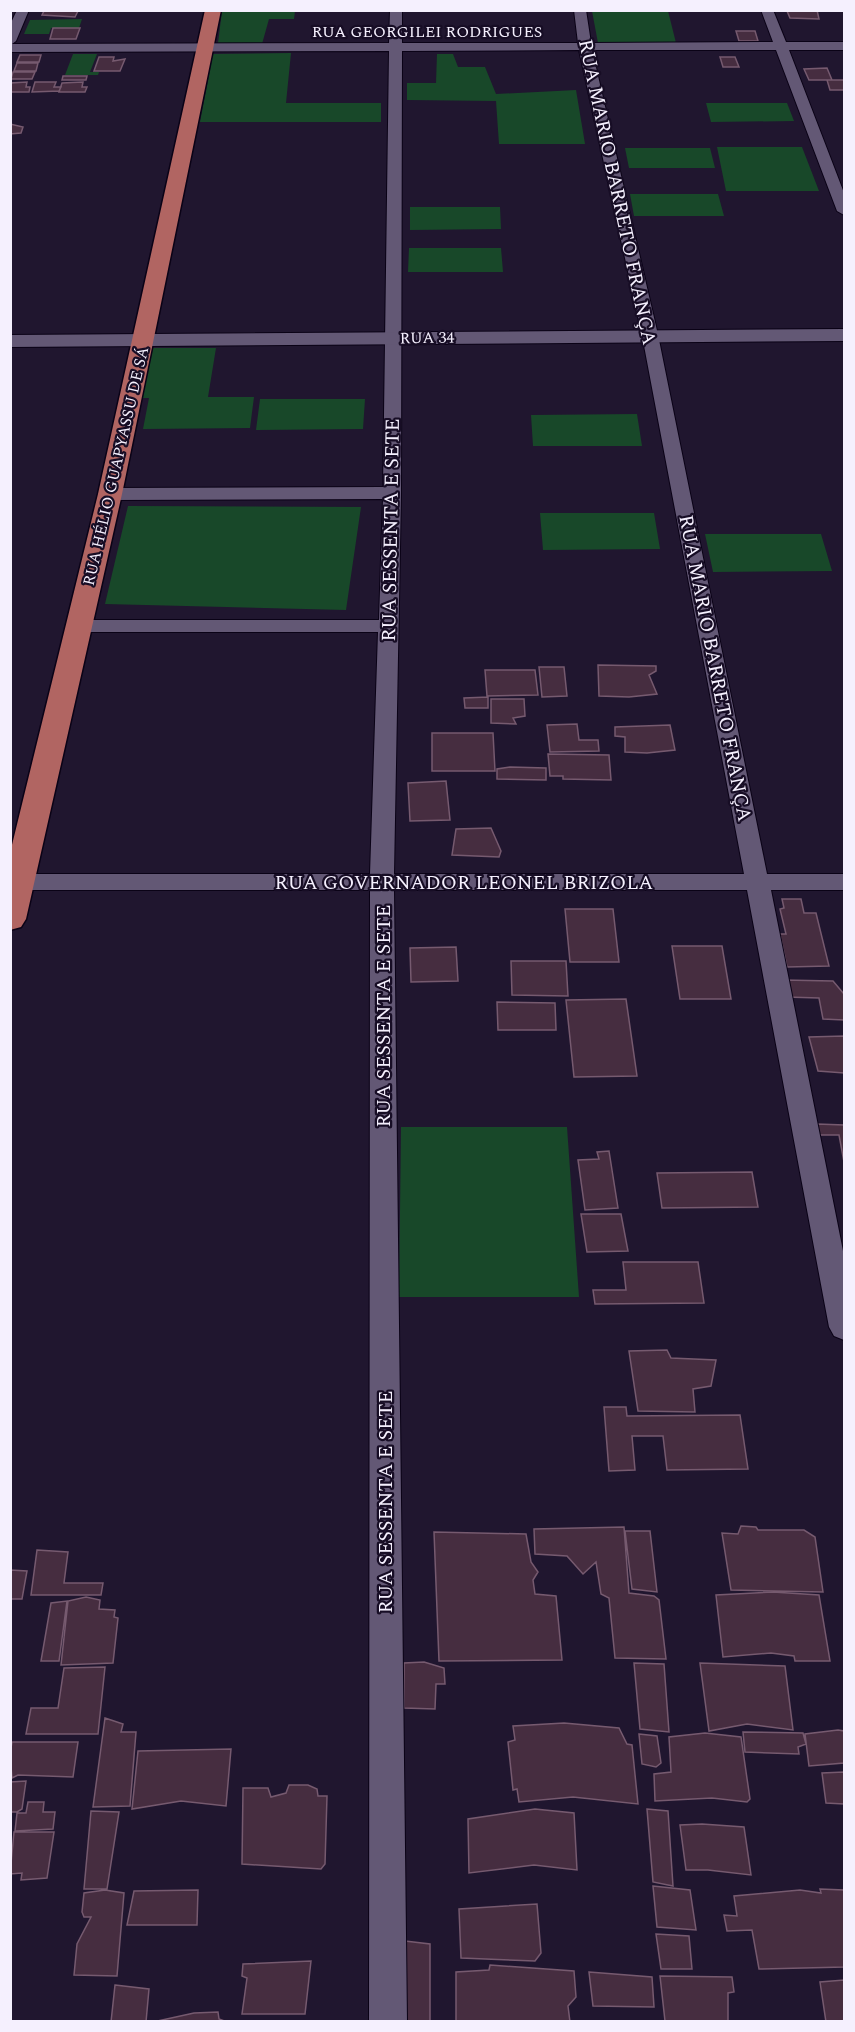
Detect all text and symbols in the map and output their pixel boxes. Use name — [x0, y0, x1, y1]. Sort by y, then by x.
street label: RUA GEORGILEI RODRIGUES — [312, 20, 542, 44]
street label: RUA MARIO BARRETO FRANÇA — [570, 36, 664, 348]
street label: RUA 34 — [400, 326, 455, 350]
street label: RUA HÉLIO GUAPYASSU DE SÁ — [77, 344, 155, 588]
street label: RUA SESSENTA E SETE — [374, 418, 408, 642]
street label: RUA MARIO BARRETO FRANÇA — [671, 512, 760, 824]
street label: RUA GOVERNADOR LEONEL BRIZOLA — [275, 868, 653, 898]
street label: RUA SESSENTA E SETE — [369, 904, 399, 1128]
street label: RUA SESSENTA E SETE — [371, 1390, 401, 1614]

